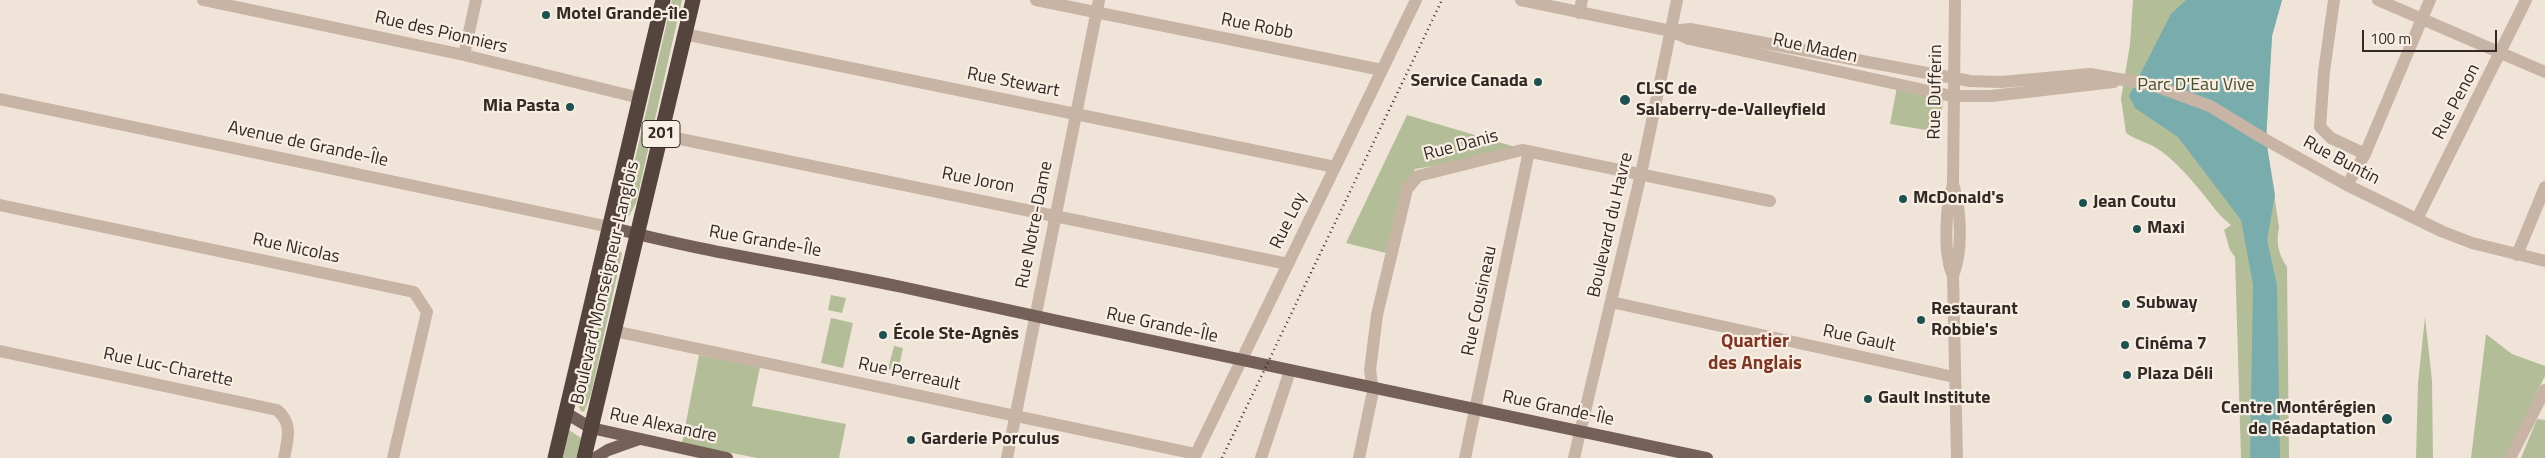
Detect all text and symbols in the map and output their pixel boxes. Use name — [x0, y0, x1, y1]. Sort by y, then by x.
place label: Motel Grande-île — [556, 4, 687, 26]
street label: Rue des Pionniers — [372, 7, 510, 59]
marker: Motel Grande-île — [540, 9, 552, 21]
street label: Rue Robb — [1219, 9, 1295, 45]
scale bar — [2365, 20, 2500, 52]
text: 100 m — [2370, 27, 2411, 50]
street label: Rue Maden — [1771, 29, 1859, 69]
street label: Rue Dufferin — [1924, 44, 1948, 140]
street label: Rue Penon — [2429, 60, 2485, 144]
street label: Rue Stewart — [965, 63, 1061, 103]
place label: Service Canada — [1410, 71, 1528, 93]
park label: Parc D'Eau Vive — [2137, 75, 2255, 97]
marker: Service Canada — [1532, 76, 1544, 88]
place label: CLSC de Salaberry-de-Valleyfield — [1636, 79, 1826, 122]
marker: CLSC de Salaberry-de-Valleyfield — [1618, 93, 1632, 107]
place label: Mia Pasta — [483, 96, 560, 118]
marker: Mia Pasta — [564, 101, 576, 113]
street label: Avenue de Grande-Île — [226, 117, 390, 173]
road number: 201 — [642, 120, 680, 148]
street label: Rue Danis — [1421, 126, 1501, 166]
street label: Rue Buntin — [2299, 132, 2383, 190]
street label: Boulevard du Havre — [1584, 150, 1638, 300]
street label: Boulevard Monseigneur-Langlois — [567, 159, 645, 407]
street label: Rue Notre-Dame — [1012, 159, 1058, 291]
street label: Rue Joron — [940, 163, 1016, 199]
place label: McDonald's — [1913, 188, 2004, 210]
street label: Rue Loy — [1266, 189, 1312, 253]
place label: Jean Coutu — [2093, 192, 2176, 214]
marker: McDonald's — [1897, 193, 1909, 205]
marker: Jean Coutu — [2077, 197, 2089, 209]
place label: Maxi — [2147, 218, 2185, 240]
street label: Rue Grande-Île — [707, 221, 823, 263]
marker: Maxi — [2131, 223, 2143, 235]
street label: Rue Nicolas — [250, 229, 342, 269]
street label: Rue Cousineau — [1458, 244, 1502, 358]
place label: Subway — [2136, 293, 2198, 315]
marker: Subway — [2120, 298, 2132, 310]
place label: Restaurant Robbie's — [1931, 299, 2018, 342]
street label: Rue Grande-Île — [1104, 304, 1220, 348]
marker: Restaurant Robbie's — [1915, 314, 1927, 326]
street label: Rue Gault — [1821, 321, 1897, 357]
place label: École Ste-Agnès — [893, 324, 1019, 346]
marker: École Ste-Agnès — [877, 329, 889, 341]
district label: Quartier des Anglais — [1708, 331, 1802, 375]
place label: Cinéma 7 — [2135, 334, 2207, 356]
marker: Cinéma 7 — [2119, 339, 2131, 351]
street label: Rue Luc-Charette — [101, 344, 235, 392]
street label: Rue Perreault — [856, 354, 962, 396]
place label: Plaza Déli — [2137, 364, 2213, 386]
marker: Plaza Déli — [2121, 369, 2133, 381]
street label: Rue Grande-Île — [1500, 387, 1616, 431]
place label: Gault Institute — [1878, 388, 1991, 410]
marker: Gault Institute — [1862, 393, 1874, 405]
place label: Centre Montérégien de Réadaptation — [2221, 398, 2376, 440]
street label: Rue Alexandre — [607, 404, 719, 448]
marker: Centre Montérégien de Réadaptation — [2380, 412, 2394, 426]
place label: Garderie Porculus — [921, 429, 1060, 451]
marker: Garderie Porculus — [905, 434, 917, 446]

